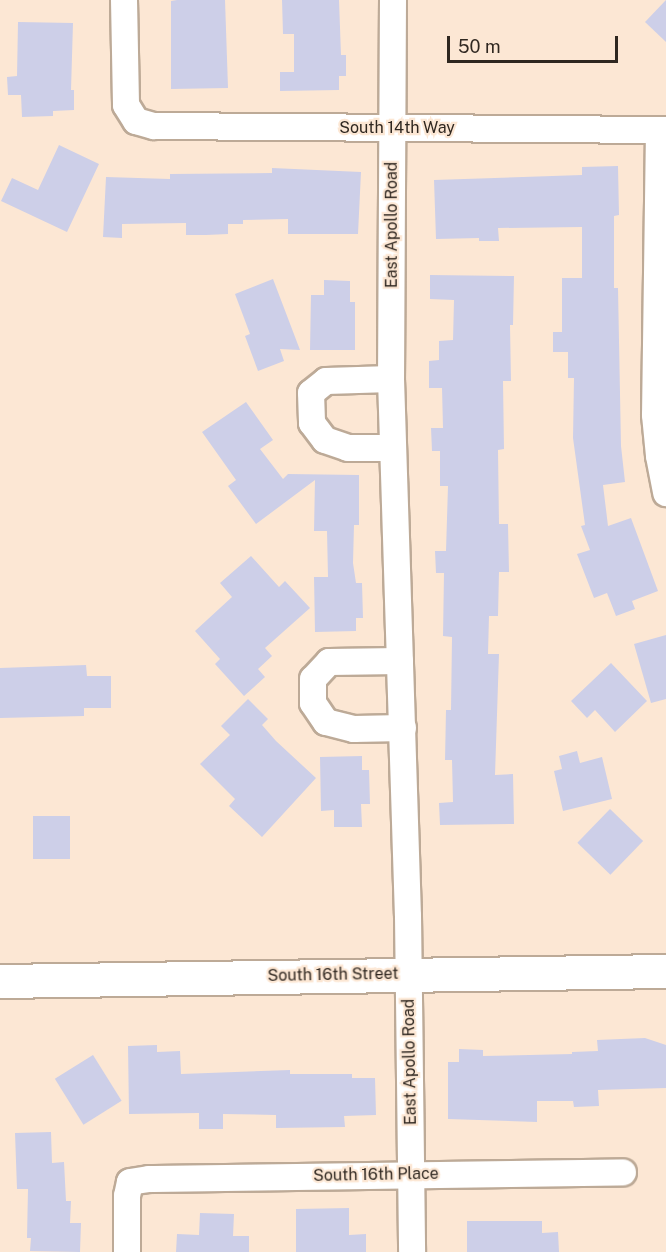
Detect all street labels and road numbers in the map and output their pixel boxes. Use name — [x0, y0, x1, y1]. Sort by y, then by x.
street label: South 14th Way — [339, 118, 455, 138]
street label: East Apollo Road — [382, 162, 402, 288]
street label: South 16th Street — [267, 964, 399, 986]
street label: East Apollo Road — [399, 999, 421, 1125]
street label: South 16th Place — [313, 1164, 439, 1186]

